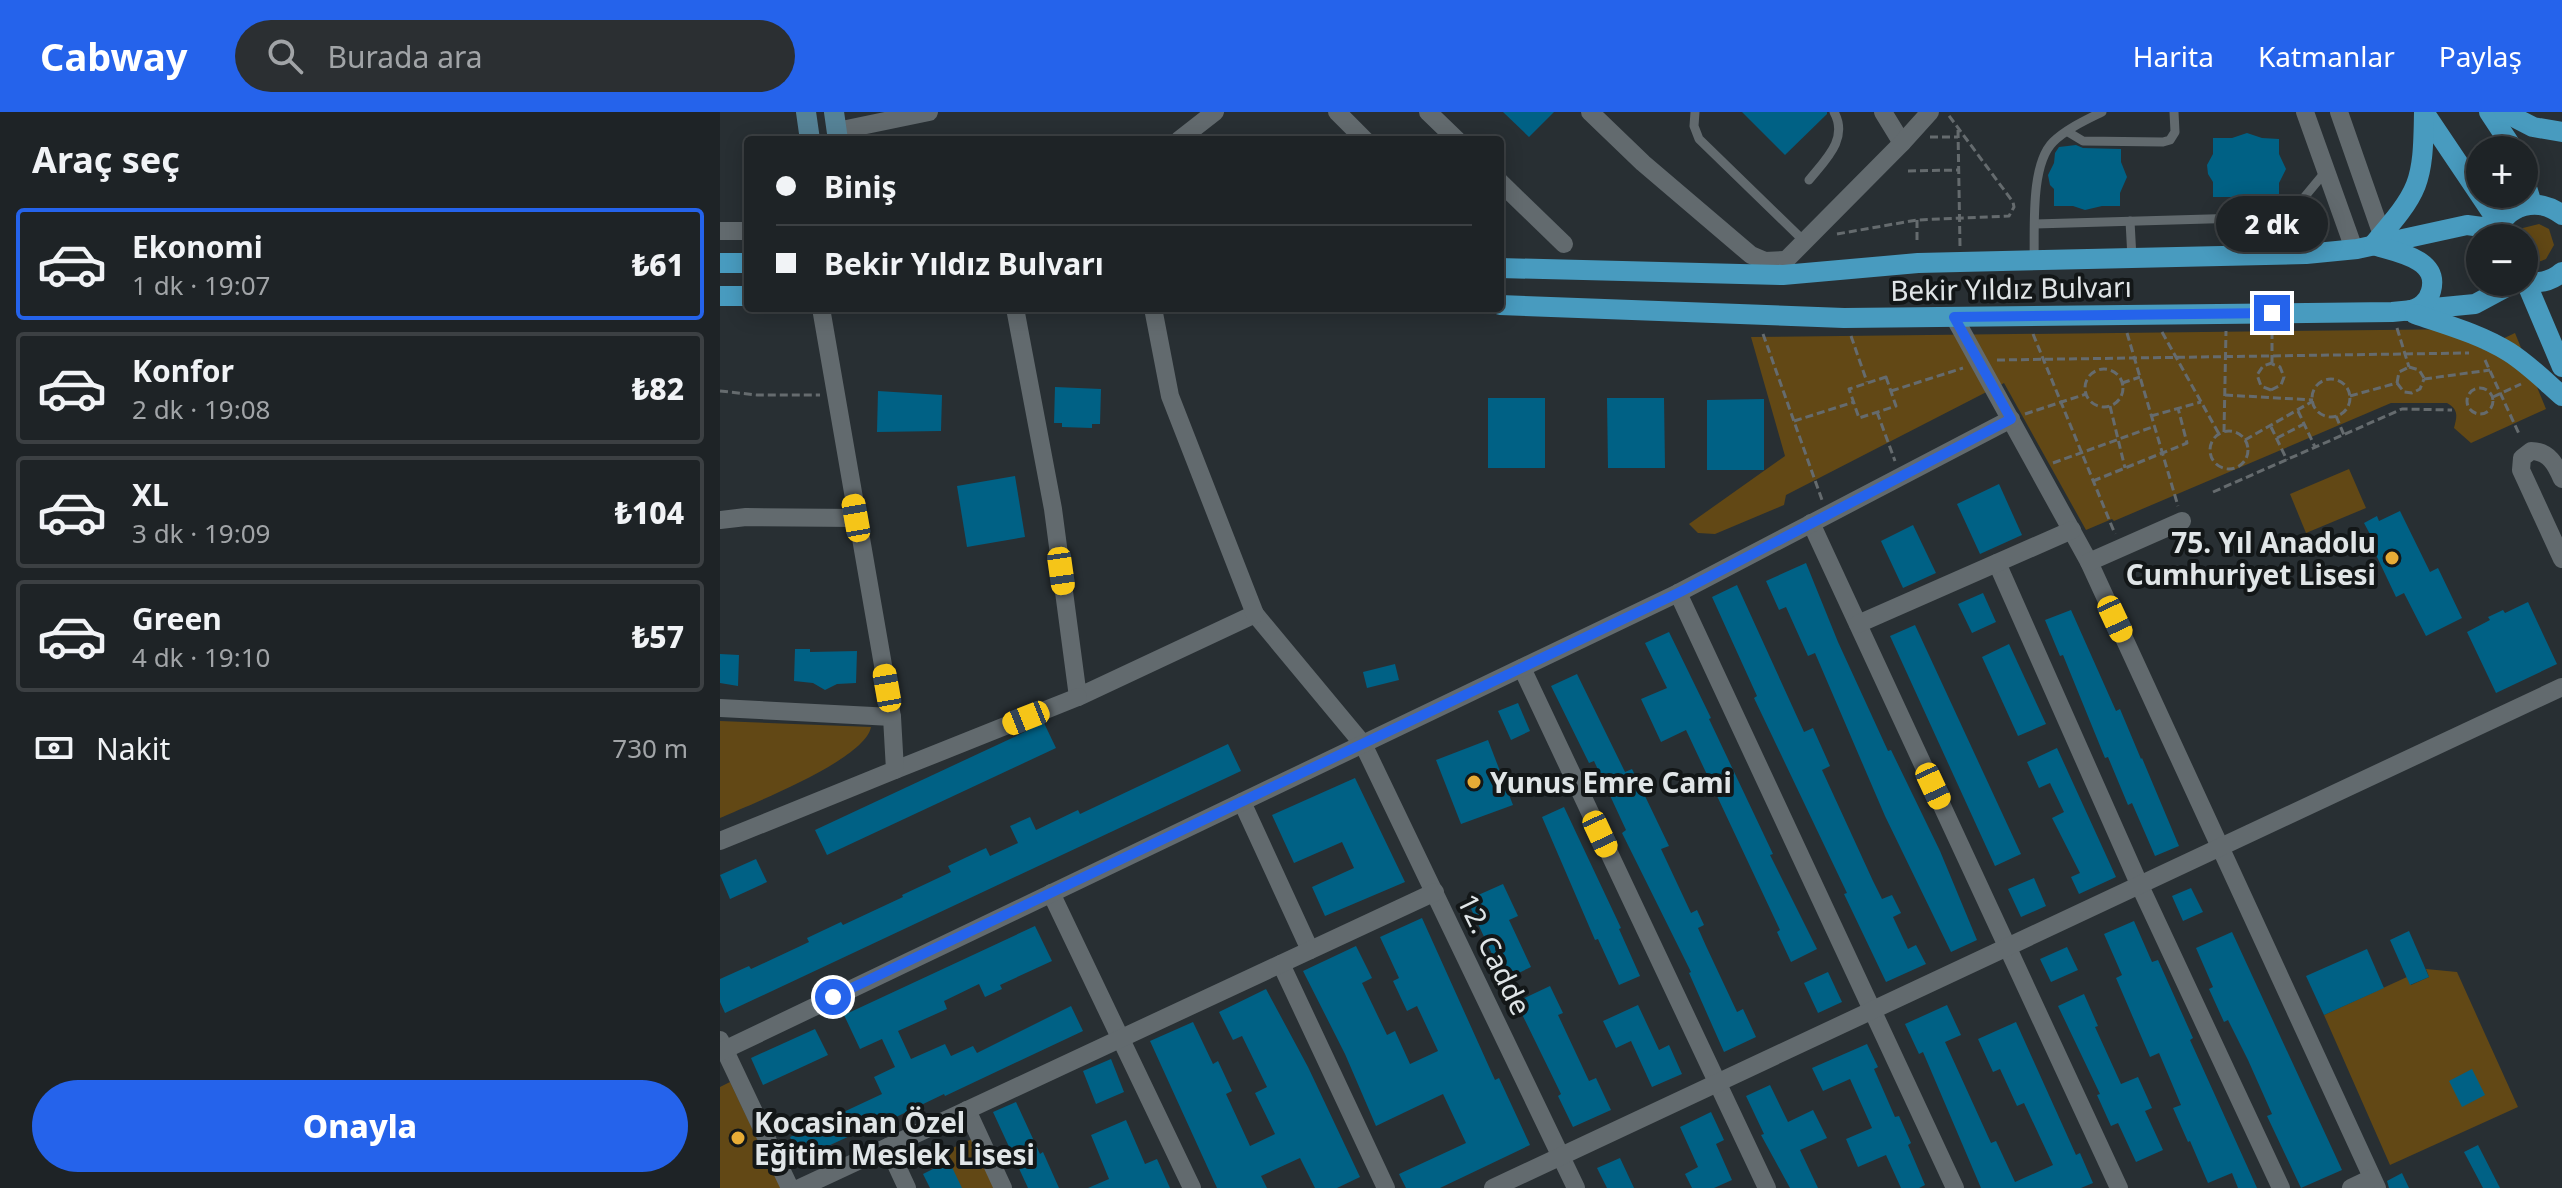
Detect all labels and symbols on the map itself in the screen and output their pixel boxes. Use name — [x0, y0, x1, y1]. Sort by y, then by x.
callout: 2 dk — [2216, 197, 2328, 253]
street label: Bekir Yıldız Bulvarı — [1890, 267, 2132, 309]
route end — [2254, 295, 2290, 331]
car — [840, 492, 872, 544]
place label: 75. Yıl Anadolu Cumhuriyet Lisesi — [2126, 523, 2376, 593]
car — [1046, 546, 1076, 596]
marker: 75. Yıl Anadolu Cumhuriyet Lisesi — [2383, 549, 2401, 567]
car — [2094, 592, 2136, 646]
car — [871, 662, 903, 714]
car — [999, 698, 1053, 738]
car — [1912, 759, 1954, 813]
place label: Yunus Emre Cami — [1490, 763, 1732, 801]
marker: Yunus Emre Cami — [1465, 773, 1483, 791]
car — [1579, 807, 1621, 861]
street label: 12. Cadde — [1449, 887, 1541, 1021]
route start — [815, 979, 851, 1015]
place label: Kocasinan Özel Eğitim Meslek Lisesi — [754, 1103, 1035, 1173]
marker: Kocasinan Özel Eğitim Meslek Lisesi — [729, 1129, 747, 1147]

